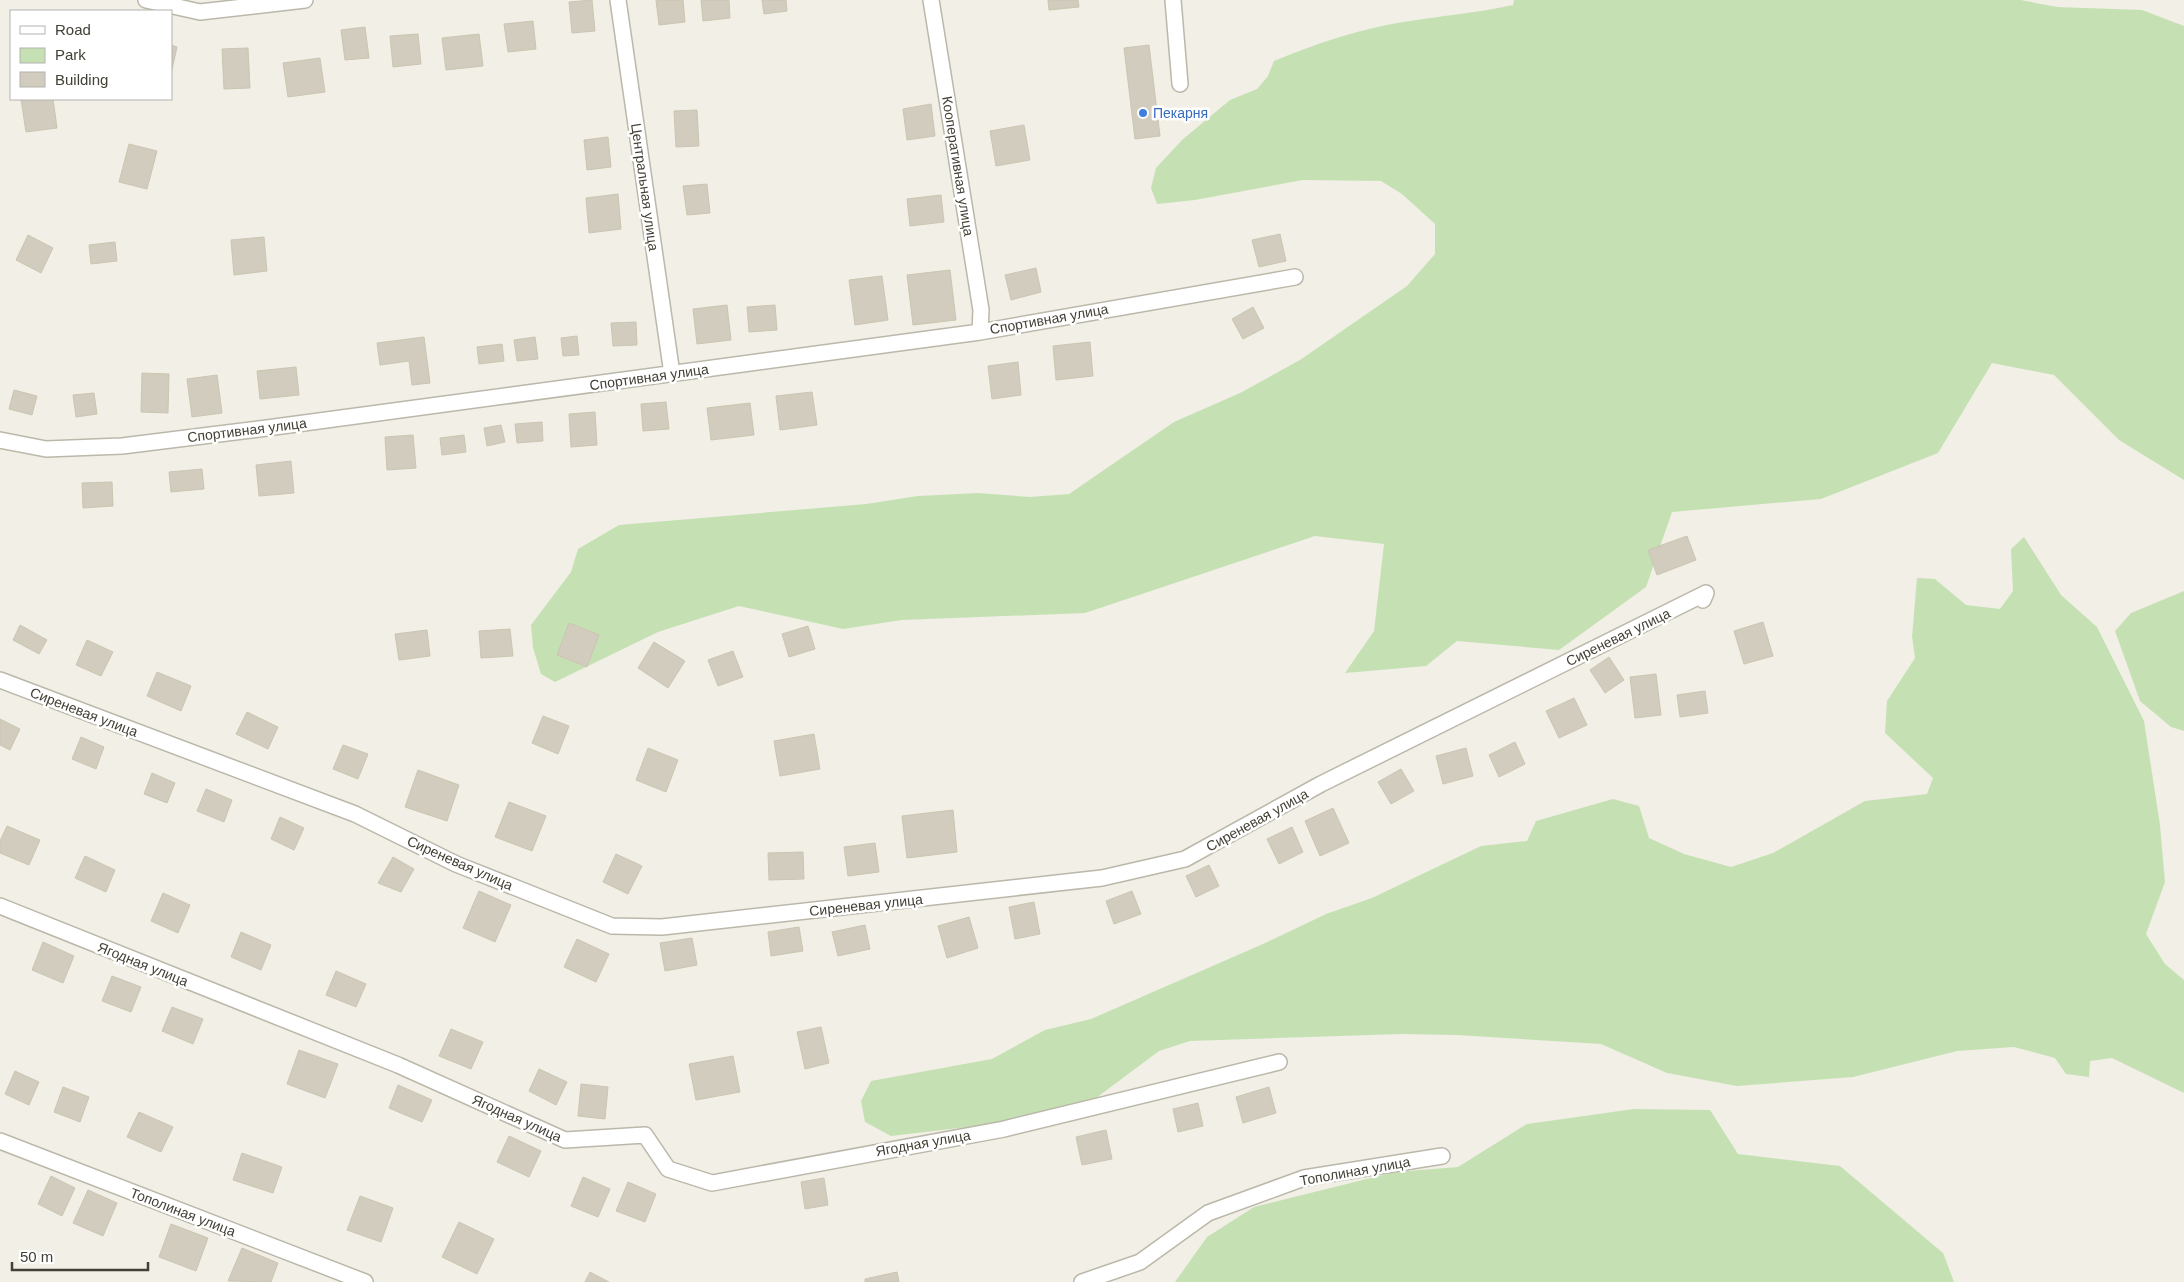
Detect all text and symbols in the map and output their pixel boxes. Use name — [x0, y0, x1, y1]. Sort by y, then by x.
legend — [10, 10, 172, 100]
text: Road — [55, 21, 91, 38]
text: Park — [55, 46, 86, 63]
text: Building — [55, 71, 108, 88]
street label: Кооперативная улица — [939, 95, 977, 237]
place label: Пекарня — [1153, 105, 1208, 121]
marker: Пекарня — [1137, 107, 1149, 119]
street label: Центральная улица — [628, 122, 662, 252]
street label: Спортивная улица — [988, 301, 1110, 337]
street label: Спортивная улица — [588, 361, 710, 393]
street label: Спортивная улица — [186, 415, 308, 445]
street label: Сиреневая улица — [1563, 605, 1673, 669]
street label: Сиреневая улица — [28, 684, 140, 740]
street label: Сиреневая улица — [1203, 785, 1311, 855]
street label: Сиреневая улица — [405, 832, 516, 894]
street label: Сиреневая улица — [808, 891, 924, 919]
street label: Ягодная улица — [95, 939, 191, 989]
street label: Ягодная улица — [470, 1091, 564, 1145]
street label: Ягодная улица — [874, 1127, 972, 1159]
street label: Тополиная улица — [1299, 1153, 1412, 1189]
street label: Тополиная улица — [128, 1185, 238, 1240]
scale bar — [12, 1240, 149, 1272]
text: 50 m — [20, 1248, 53, 1265]

